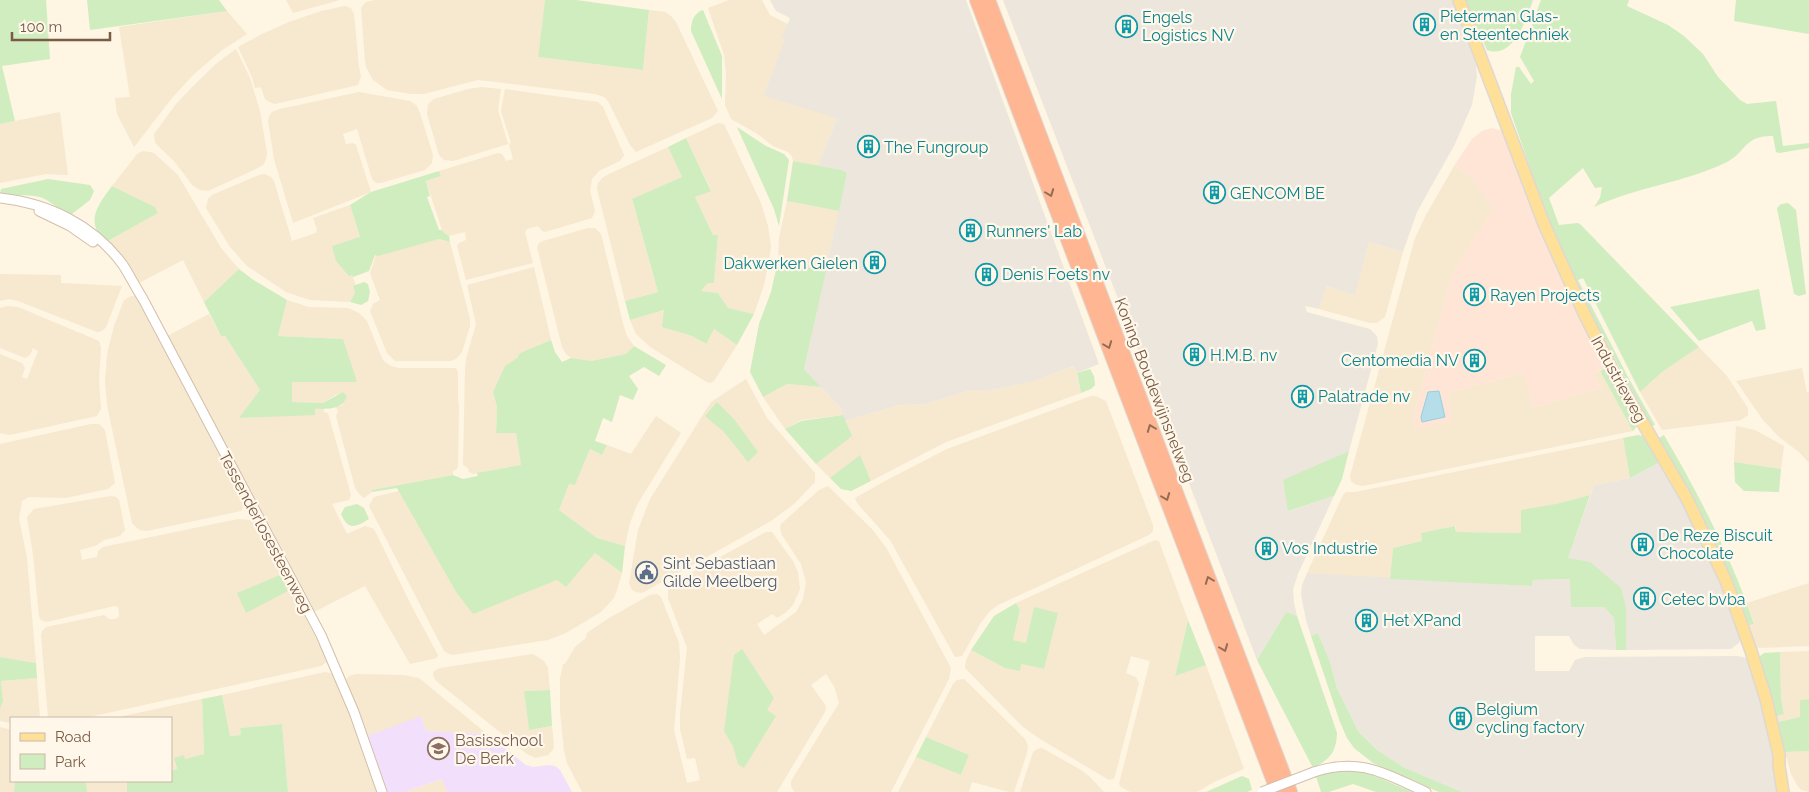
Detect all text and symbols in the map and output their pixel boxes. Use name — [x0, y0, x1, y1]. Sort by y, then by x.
place label: Pieterman Glas- en Steentechniek — [1440, 7, 1570, 44]
place label: Engels Logistics NV — [1142, 8, 1235, 45]
scale bar — [12, 10, 110, 42]
building icon: Pieterman Glas- en Steentechniek — [1412, 13, 1436, 37]
building icon: Engels Logistics NV — [1114, 14, 1138, 38]
text: 100 m — [20, 18, 62, 36]
building icon: The Fungroup — [856, 135, 880, 159]
place label: The Fungroup — [884, 138, 989, 157]
building icon: GENCOM BE — [1202, 181, 1226, 205]
place label: GENCOM BE — [1230, 184, 1325, 203]
one-way arrow — [1044, 188, 1054, 197]
building icon: Runners' Lab — [958, 219, 982, 243]
place label: Runners' Lab — [986, 222, 1082, 241]
building icon: Dakwerken Gielen — [862, 251, 886, 275]
place label: Dakwerken Gielen — [723, 254, 858, 273]
building icon: Denis Foets nv — [974, 262, 998, 286]
place label: Denis Foets nv — [1002, 265, 1111, 284]
building icon: Rayen Projects — [1462, 283, 1486, 307]
place label: Rayen Projects — [1490, 286, 1600, 305]
street label: Koning Boudewijnsnelweg — [1111, 295, 1199, 485]
street label: Industrieweg — [1587, 333, 1650, 426]
one-way arrow — [1102, 340, 1112, 348]
building icon: H.M.B. nv — [1182, 343, 1206, 367]
place label: H.M.B. nv — [1210, 346, 1278, 365]
building icon: Centomedia NV — [1463, 348, 1487, 372]
place label: Centomedia NV — [1341, 351, 1459, 370]
building icon: Palatrade nv — [1290, 384, 1314, 408]
place label: Palatrade nv — [1318, 387, 1411, 406]
one-way arrow — [1147, 425, 1157, 433]
street label: Tessenderlosesteenweg — [215, 448, 316, 616]
one-way arrow — [1160, 492, 1170, 500]
place label: De Reze Biscuit Chocolate — [1658, 526, 1773, 563]
building icon: De Reze Biscuit Chocolate — [1630, 532, 1654, 556]
building icon: Vos Industrie — [1254, 536, 1278, 560]
place label: Vos Industrie — [1282, 539, 1377, 558]
place label: Sint Sebastiaan Gilde Meelberg — [663, 554, 777, 591]
public building icon: Sint Sebastiaan Gilde Meelberg — [635, 560, 659, 584]
one-way arrow — [1205, 576, 1215, 585]
building icon: Cetec bvba — [1633, 587, 1657, 611]
place label: Cetec bvba — [1661, 590, 1745, 609]
building icon: Het XPand — [1355, 608, 1379, 632]
place label: Het XPand — [1383, 611, 1461, 630]
one-way arrow — [1218, 644, 1228, 652]
place label: Belgium cycling factory — [1476, 700, 1585, 737]
building icon: Belgium cycling factory — [1448, 706, 1472, 730]
legend — [10, 717, 172, 782]
text: Road — [55, 728, 91, 746]
place label: Basisschool De Berk — [455, 731, 543, 768]
school or university icon: Basisschool De Berk — [427, 737, 451, 761]
text: Park — [55, 753, 86, 771]

